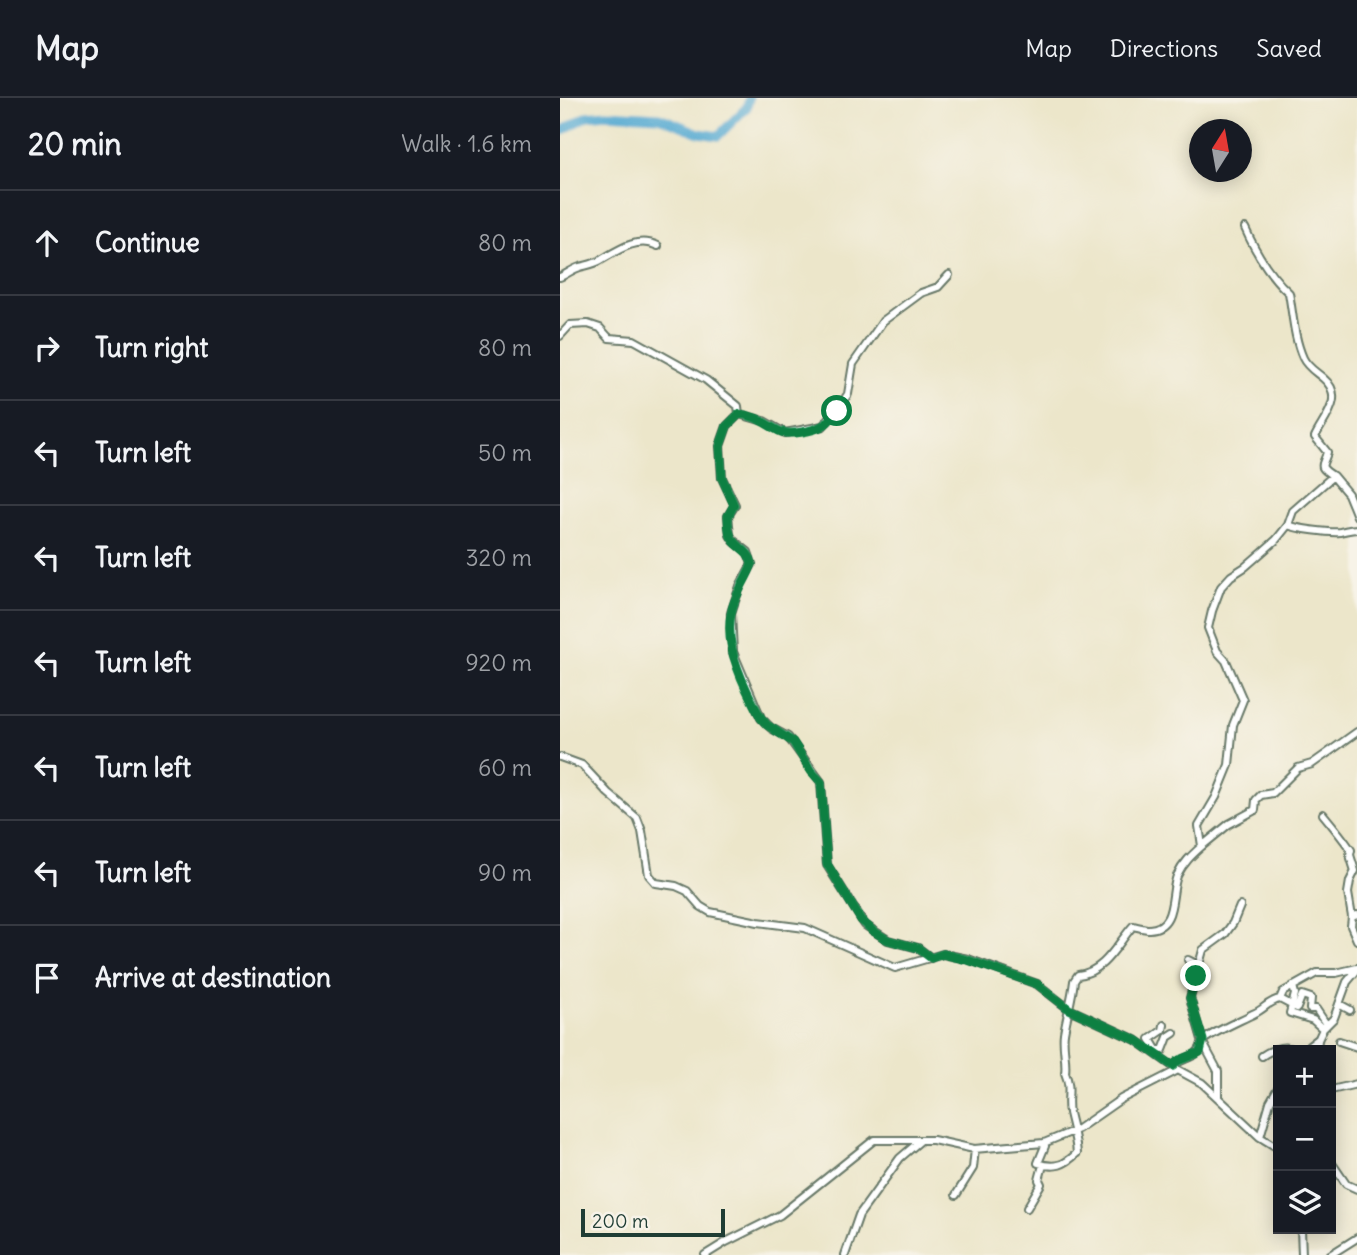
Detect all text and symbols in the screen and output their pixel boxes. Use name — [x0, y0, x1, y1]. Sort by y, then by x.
text: Map — [35, 27, 99, 69]
text: Map — [1025, 33, 1072, 63]
text: Directions — [1110, 33, 1218, 63]
text: Saved — [1256, 33, 1322, 63]
north arrow — [1189, 119, 1252, 182]
text: 20 min — [28, 125, 122, 163]
text: Walk · 1.6 km — [401, 129, 532, 158]
icon: ahead — [28, 224, 66, 262]
text: Continue — [95, 226, 200, 259]
text: 80 m — [478, 228, 532, 257]
icon: right — [28, 329, 66, 367]
text: Turn right — [95, 331, 208, 364]
text: 80 m — [478, 333, 532, 362]
route start — [821, 395, 852, 426]
icon: left — [28, 434, 66, 472]
text: Turn left — [95, 436, 191, 469]
text: 50 m — [478, 438, 532, 467]
icon: left — [28, 539, 66, 577]
text: Turn left — [95, 541, 191, 574]
text: 320 m — [466, 543, 532, 572]
icon: left — [28, 644, 66, 682]
text: Turn left — [95, 646, 191, 679]
text: 920 m — [465, 648, 532, 677]
icon: left — [28, 749, 66, 787]
text: Turn left — [95, 751, 191, 784]
text: 60 m — [478, 753, 532, 782]
icon: left — [28, 854, 66, 892]
text: Turn left — [95, 856, 191, 889]
text: 90 m — [478, 858, 532, 887]
icon: arrive — [28, 959, 66, 997]
route end — [1180, 960, 1211, 991]
text: Arrive at destination — [95, 961, 331, 994]
map controls — [1273, 1045, 1336, 1234]
button: + — [1273, 1045, 1336, 1108]
button: − — [1273, 1108, 1336, 1171]
button: layers — [1273, 1171, 1336, 1234]
scale bar — [581, 1206, 724, 1238]
text: 200 m — [592, 1209, 649, 1233]

